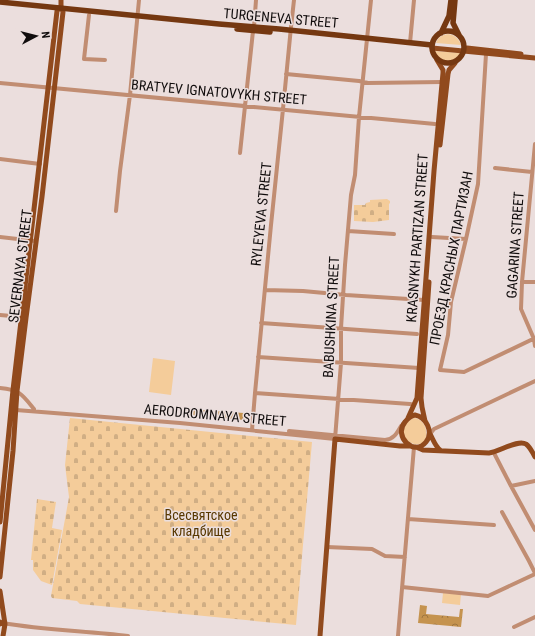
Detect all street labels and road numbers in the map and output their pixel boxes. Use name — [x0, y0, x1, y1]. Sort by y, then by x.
street label: TURGENEVA STREET — [223, 5, 339, 31]
street label: BRATYEV IGNATOVYKH STREET — [131, 76, 307, 108]
street label: KRASNYKH PARTIZAN STREET — [403, 153, 431, 323]
street label: RYLEYEVA STREET — [248, 161, 274, 267]
street label: ПРОЕЗД КРАСНЫХ ПАРТИЗАН — [426, 170, 476, 346]
street label: GAGARINA STREET — [503, 191, 527, 299]
street label: SEVERNAYA STREET — [5, 208, 35, 324]
street label: BABUSHKINA STREET — [320, 256, 342, 378]
street label: AERODROMNAYA STREET — [143, 401, 287, 429]

